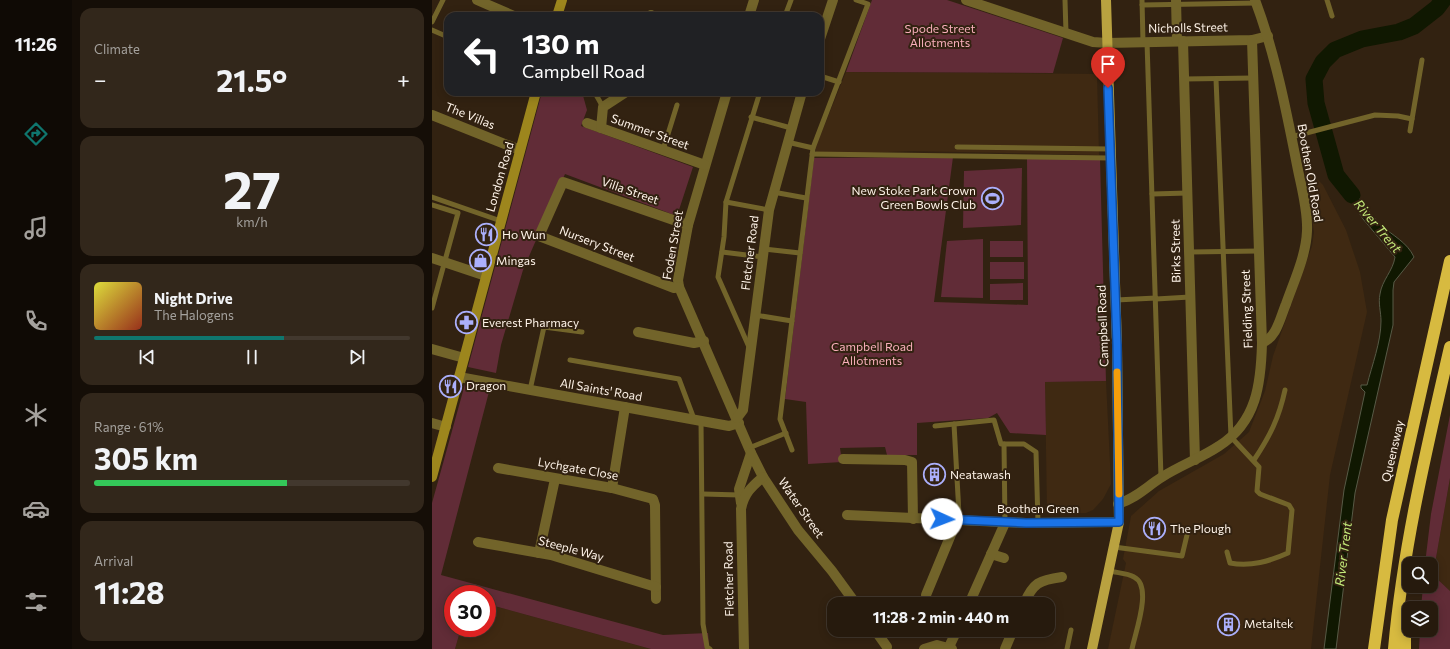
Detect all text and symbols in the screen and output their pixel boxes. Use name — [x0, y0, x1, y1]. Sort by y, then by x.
street label: Nicholls Street — [1148, 19, 1228, 35]
park label: Spode Street Allotments — [905, 21, 975, 49]
text: 130 m — [522, 26, 599, 60]
icon: left — [456, 28, 508, 80]
text: 11:26 — [15, 33, 57, 55]
text: Climate — [94, 41, 140, 57]
pin — [1091, 47, 1125, 88]
icon: arrive — [1097, 53, 1119, 75]
text: Campbell Road — [522, 60, 645, 82]
text: 21.5° — [216, 61, 287, 98]
text: − — [94, 66, 107, 93]
text: + — [397, 66, 410, 93]
street label: The Villas — [443, 99, 497, 131]
street label: Summer Street — [609, 110, 691, 152]
icon: directions — [22, 120, 50, 148]
street label: Boothen Old Road — [1295, 123, 1327, 223]
street label: London Road — [482, 140, 516, 213]
text: 27 — [223, 156, 281, 220]
street label: Villa Street — [600, 174, 661, 206]
place label: New Stoke Park Crown Green Bowls Club — [851, 183, 976, 211]
sports icon: New Stoke Park Crown Green Bowls Club — [979, 185, 1005, 211]
water label: River Trent — [1351, 196, 1405, 257]
street label: Foden Street — [659, 209, 685, 281]
icon: music — [22, 214, 50, 242]
text: km/h — [236, 214, 268, 230]
street label: Fletcher Road — [737, 215, 761, 291]
street label: Birks Street — [1167, 219, 1183, 283]
restaurant icon: Ho Wun — [473, 222, 499, 248]
street label: Nursery Street — [558, 222, 637, 264]
place label: Ho Wun — [502, 227, 546, 241]
shop icon: Mingas — [467, 248, 493, 274]
place label: Mingas — [496, 253, 536, 267]
street label: Fielding Street — [1238, 269, 1254, 349]
street label: Campbell Road — [1094, 285, 1110, 367]
text: Night Drive — [154, 289, 233, 307]
icon: phone — [22, 307, 50, 335]
text: The Halogens — [154, 307, 234, 323]
pharmacy icon: Everest Pharmacy — [454, 310, 480, 336]
place label: Everest Pharmacy — [482, 315, 579, 329]
park label: Campbell Road Allotments — [831, 339, 913, 367]
icon: previous — [136, 346, 158, 368]
icon: pause — [241, 346, 263, 368]
icon: next — [346, 346, 368, 368]
restaurant icon: Dragon — [437, 373, 463, 399]
street label: All Saints' Road — [559, 375, 643, 403]
place label: Dragon — [466, 378, 506, 392]
icon: climate — [22, 401, 50, 429]
street label: Queensway — [1378, 418, 1406, 483]
text: Range · 61% — [94, 419, 164, 435]
text: 305 km — [94, 439, 198, 476]
street label: Lychgate Close — [537, 454, 620, 482]
building icon: Neatawash — [921, 462, 947, 488]
place label: Neatawash — [950, 467, 1011, 481]
street label: Water Street — [776, 475, 828, 540]
icon: car — [22, 495, 50, 523]
position arrow — [921, 498, 963, 540]
street label: Boothen Green — [997, 501, 1079, 515]
restaurant icon: The Plough — [1141, 516, 1167, 542]
water label: River Trent — [1331, 520, 1355, 587]
place label: The Plough — [1170, 521, 1231, 535]
street label: Steeple Way — [537, 533, 606, 563]
street label: Fletcher Road — [720, 541, 736, 617]
text: Arrival — [94, 553, 133, 569]
map controls — [1402, 557, 1438, 637]
button: search — [1402, 557, 1438, 593]
text: 11:28 — [94, 573, 165, 610]
speed limit sign: 30 — [444, 585, 496, 637]
icon: filters — [22, 588, 50, 616]
button: layers — [1402, 601, 1438, 637]
text: 11:28 · 2 min · 440 m — [873, 608, 1009, 626]
building icon: Metaltek — [1215, 611, 1241, 637]
place label: Metaltek — [1244, 616, 1294, 630]

